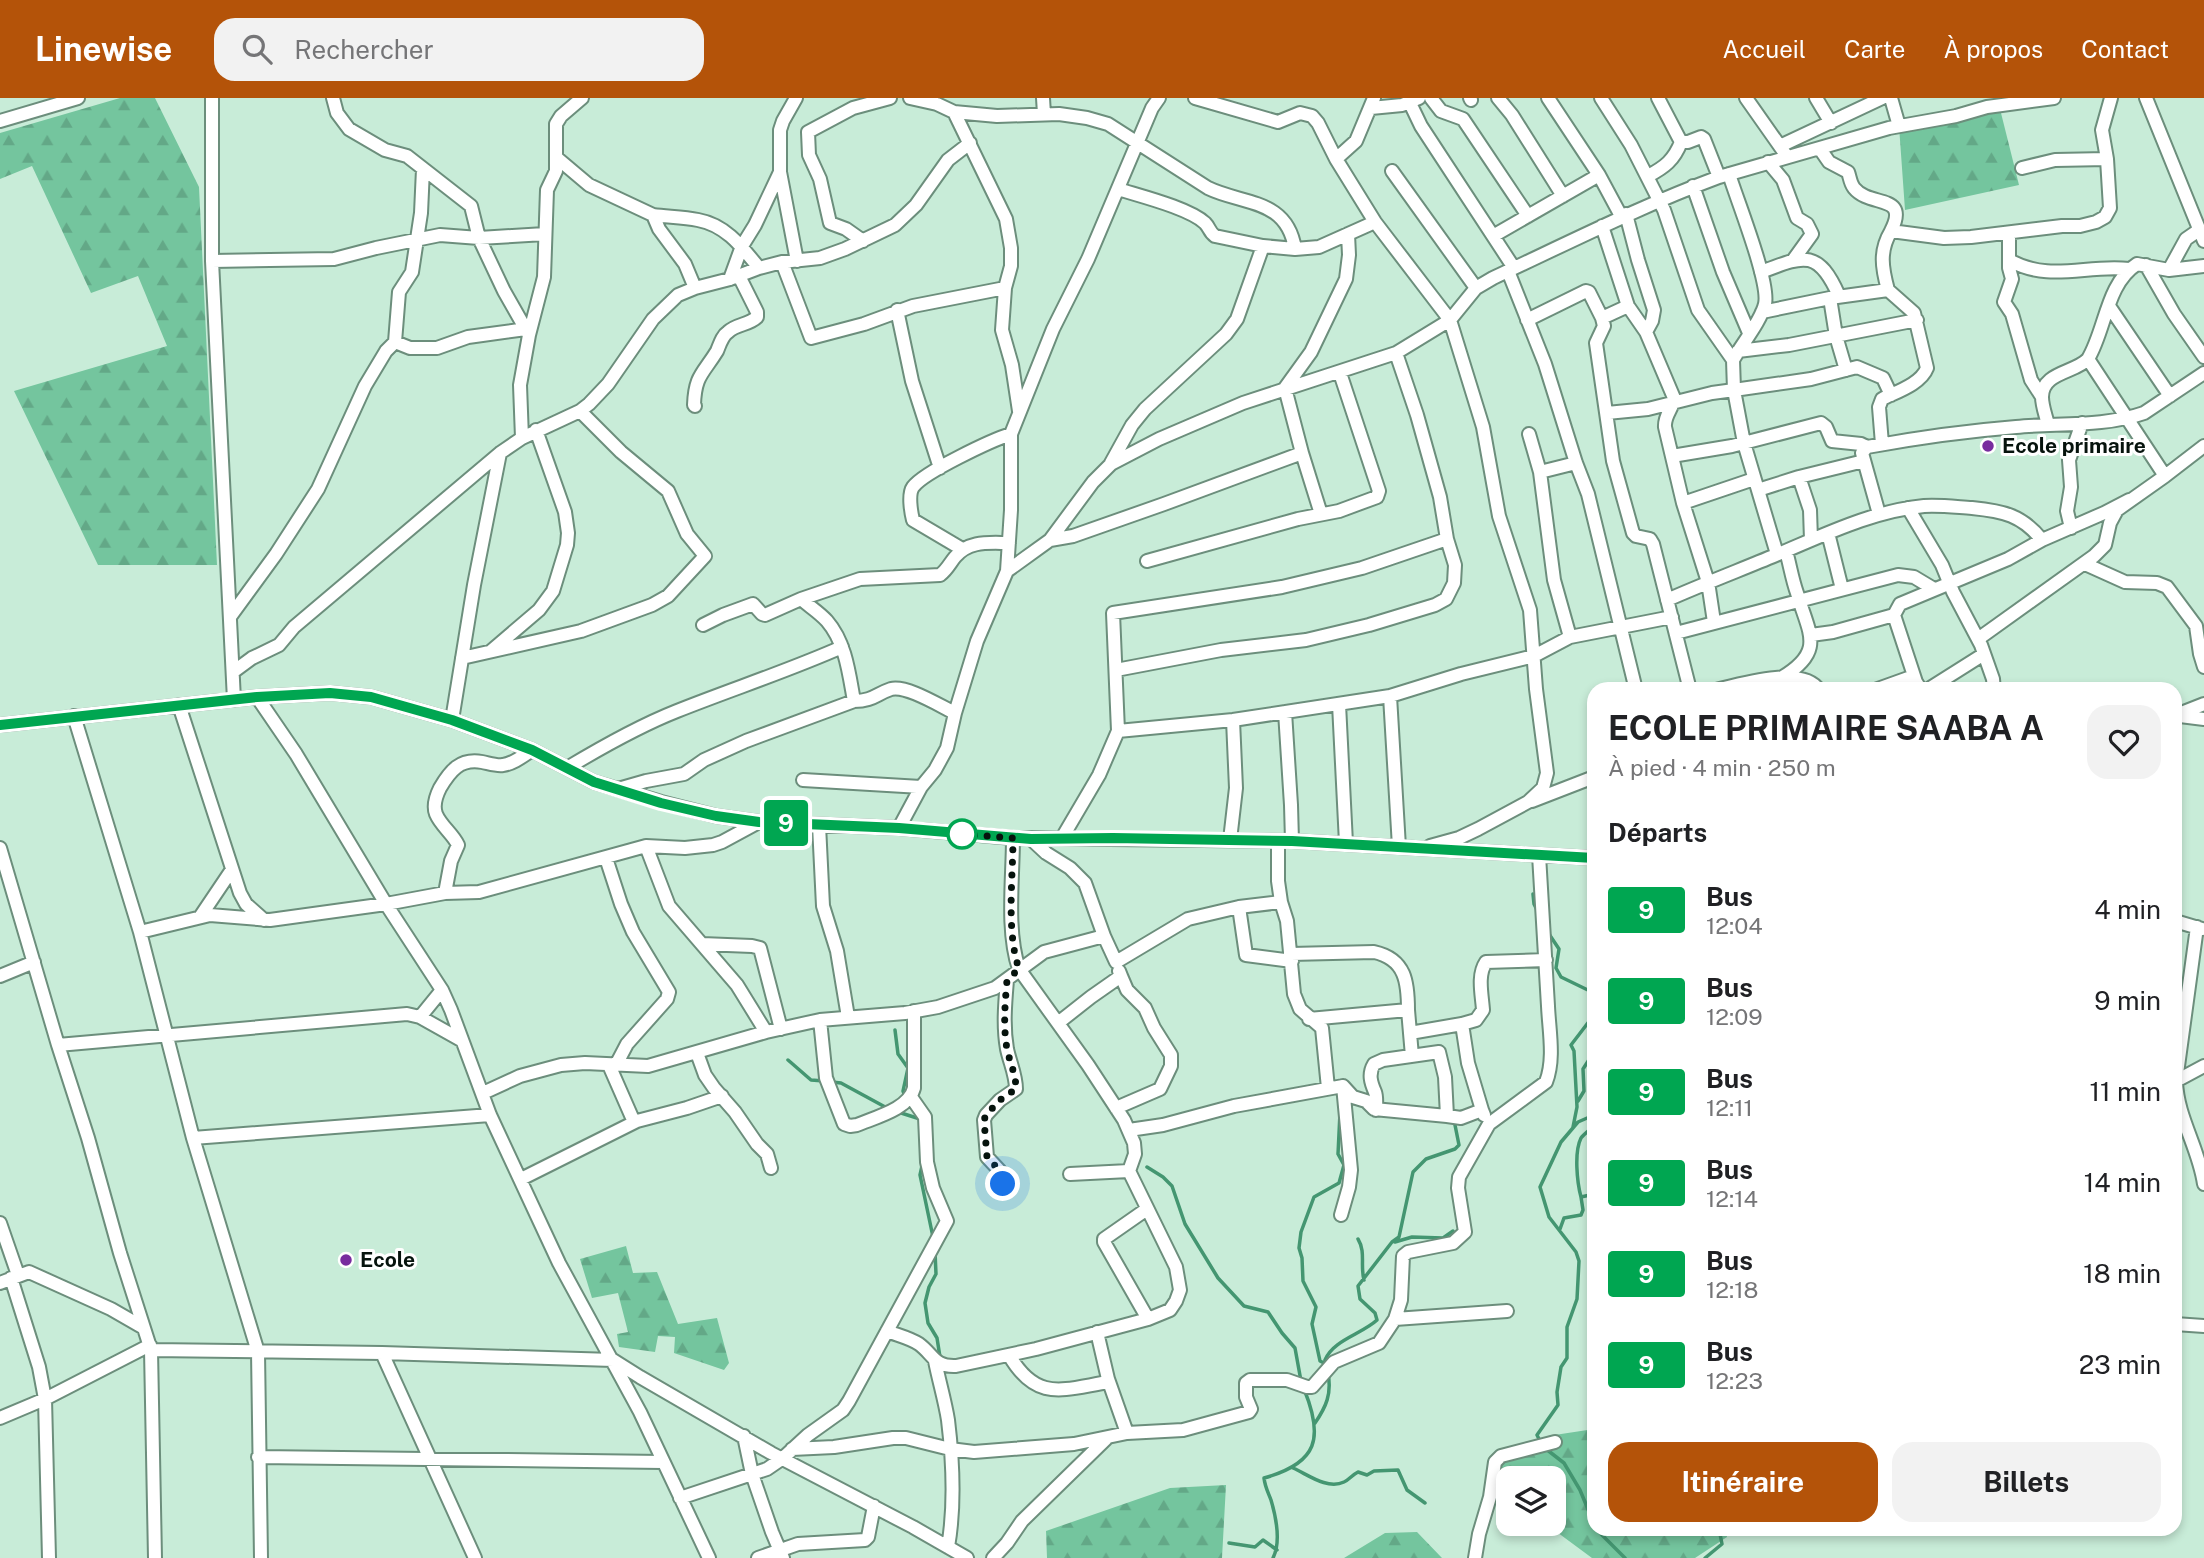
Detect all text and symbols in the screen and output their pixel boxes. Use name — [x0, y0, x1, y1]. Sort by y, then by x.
search box — [214, 18, 704, 81]
text: Linewise — [35, 30, 172, 68]
icon: search — [238, 30, 276, 68]
text: Rechercher — [294, 34, 434, 65]
text: Accueil — [1723, 35, 1806, 63]
text: Carte — [1844, 35, 1905, 63]
text: À propos — [1943, 35, 2043, 63]
text: Contact — [2081, 35, 2169, 63]
place label: Ecole primaire — [2002, 433, 2146, 458]
marker: Ecole primaire — [1980, 438, 1996, 454]
button: heart — [2087, 705, 2161, 779]
text: ECOLE PRIMAIRE SAABA A — [1608, 709, 2044, 747]
text: À pied · 4 min · 250 m — [1608, 754, 1836, 781]
line badge: 9 — [763, 800, 809, 846]
text: 9 — [778, 809, 794, 837]
text: Départs — [1608, 817, 1707, 848]
unlabelled marker — [947, 819, 977, 849]
text: Bus — [1706, 881, 1753, 912]
text: 4 min — [2094, 894, 2161, 925]
text: 9 — [1639, 896, 1654, 924]
text: 12:04 — [1706, 912, 1763, 939]
text: Bus — [1706, 972, 1753, 1003]
text: 9 min — [2094, 985, 2161, 1016]
text: 9 — [1639, 987, 1654, 1015]
text: 12:09 — [1706, 1003, 1763, 1030]
text: Bus — [1706, 1063, 1753, 1094]
text: 11 min — [2089, 1076, 2161, 1107]
text: 9 — [1639, 1078, 1654, 1106]
text: 12:11 — [1706, 1094, 1753, 1121]
text: Bus — [1706, 1154, 1753, 1185]
your location — [985, 1166, 1020, 1201]
text: 14 min — [2084, 1167, 2161, 1198]
text: 9 — [1639, 1169, 1654, 1197]
text: 12:14 — [1706, 1185, 1758, 1212]
text: Bus — [1706, 1245, 1753, 1276]
place label: Ecole — [360, 1247, 415, 1272]
marker: Ecole — [338, 1252, 354, 1268]
text: 18 min — [2083, 1258, 2161, 1289]
text: 9 — [1639, 1260, 1654, 1288]
text: 12:18 — [1706, 1276, 1759, 1303]
text: Bus — [1706, 1336, 1753, 1367]
text: 23 min — [2079, 1349, 2161, 1380]
text: 9 — [1639, 1351, 1654, 1379]
text: 12:23 — [1706, 1367, 1763, 1394]
button: Itinéraire — [1608, 1442, 1878, 1522]
button: Billets — [1892, 1442, 2161, 1522]
map controls — [1496, 1466, 1566, 1536]
button: layers — [1496, 1466, 1566, 1536]

